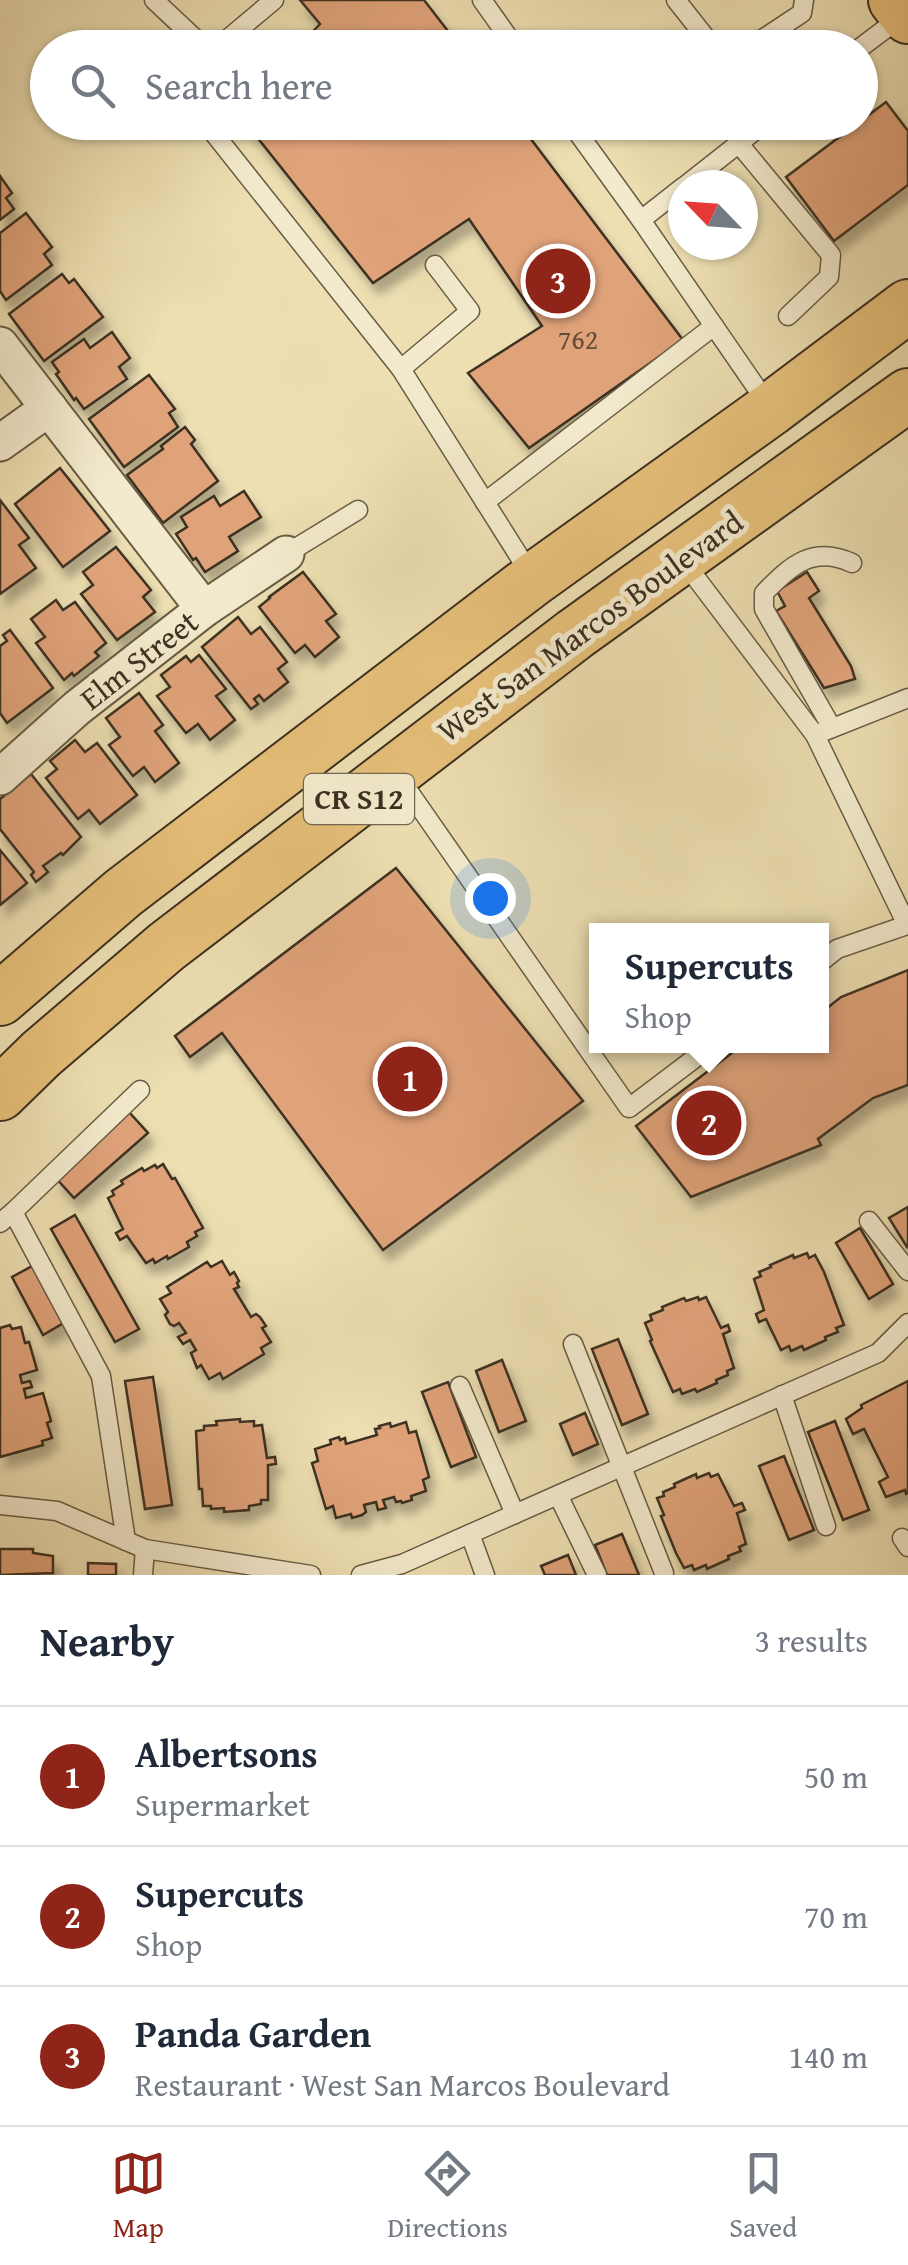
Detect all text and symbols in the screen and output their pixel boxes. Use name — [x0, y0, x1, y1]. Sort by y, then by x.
search box — [30, 30, 878, 140]
text: Search here — [145, 57, 333, 113]
icon: search — [65, 58, 120, 113]
north arrow — [668, 170, 758, 260]
pin: 3 — [526, 244, 590, 318]
house number: 762 — [558, 318, 598, 359]
street label: West San Marcos Boulevard — [427, 498, 752, 753]
street label: Elm Street — [69, 598, 208, 721]
road number: CR S12 — [304, 774, 414, 824]
your location — [465, 873, 516, 924]
popup — [589, 923, 829, 1053]
text: Supercuts — [625, 937, 793, 993]
text: Shop — [625, 993, 692, 1040]
pin: 1 — [378, 1042, 442, 1116]
pin: 2 — [676, 1086, 742, 1160]
text: Nearby — [40, 1610, 174, 1671]
text: 3 results — [755, 1617, 868, 1664]
text: Albertsons — [135, 1725, 318, 1781]
text: 1 — [64, 1753, 81, 1800]
text: 50 m — [804, 1753, 868, 1800]
text: Supermarket — [135, 1781, 310, 1828]
text: Supercuts — [135, 1865, 304, 1921]
text: 2 — [64, 1893, 81, 1940]
text: 70 m — [804, 1893, 868, 1940]
text: Shop — [135, 1921, 202, 1968]
text: Panda Garden — [135, 2005, 371, 2061]
text: 3 — [64, 2033, 81, 2080]
text: 140 m — [789, 2033, 868, 2080]
text: Restaurant · West San Marcos Boulevard — [135, 2061, 670, 2108]
tab: Map — [111, 2146, 166, 2247]
tab: Directions — [387, 2146, 508, 2247]
tab: Saved — [729, 2146, 797, 2247]

